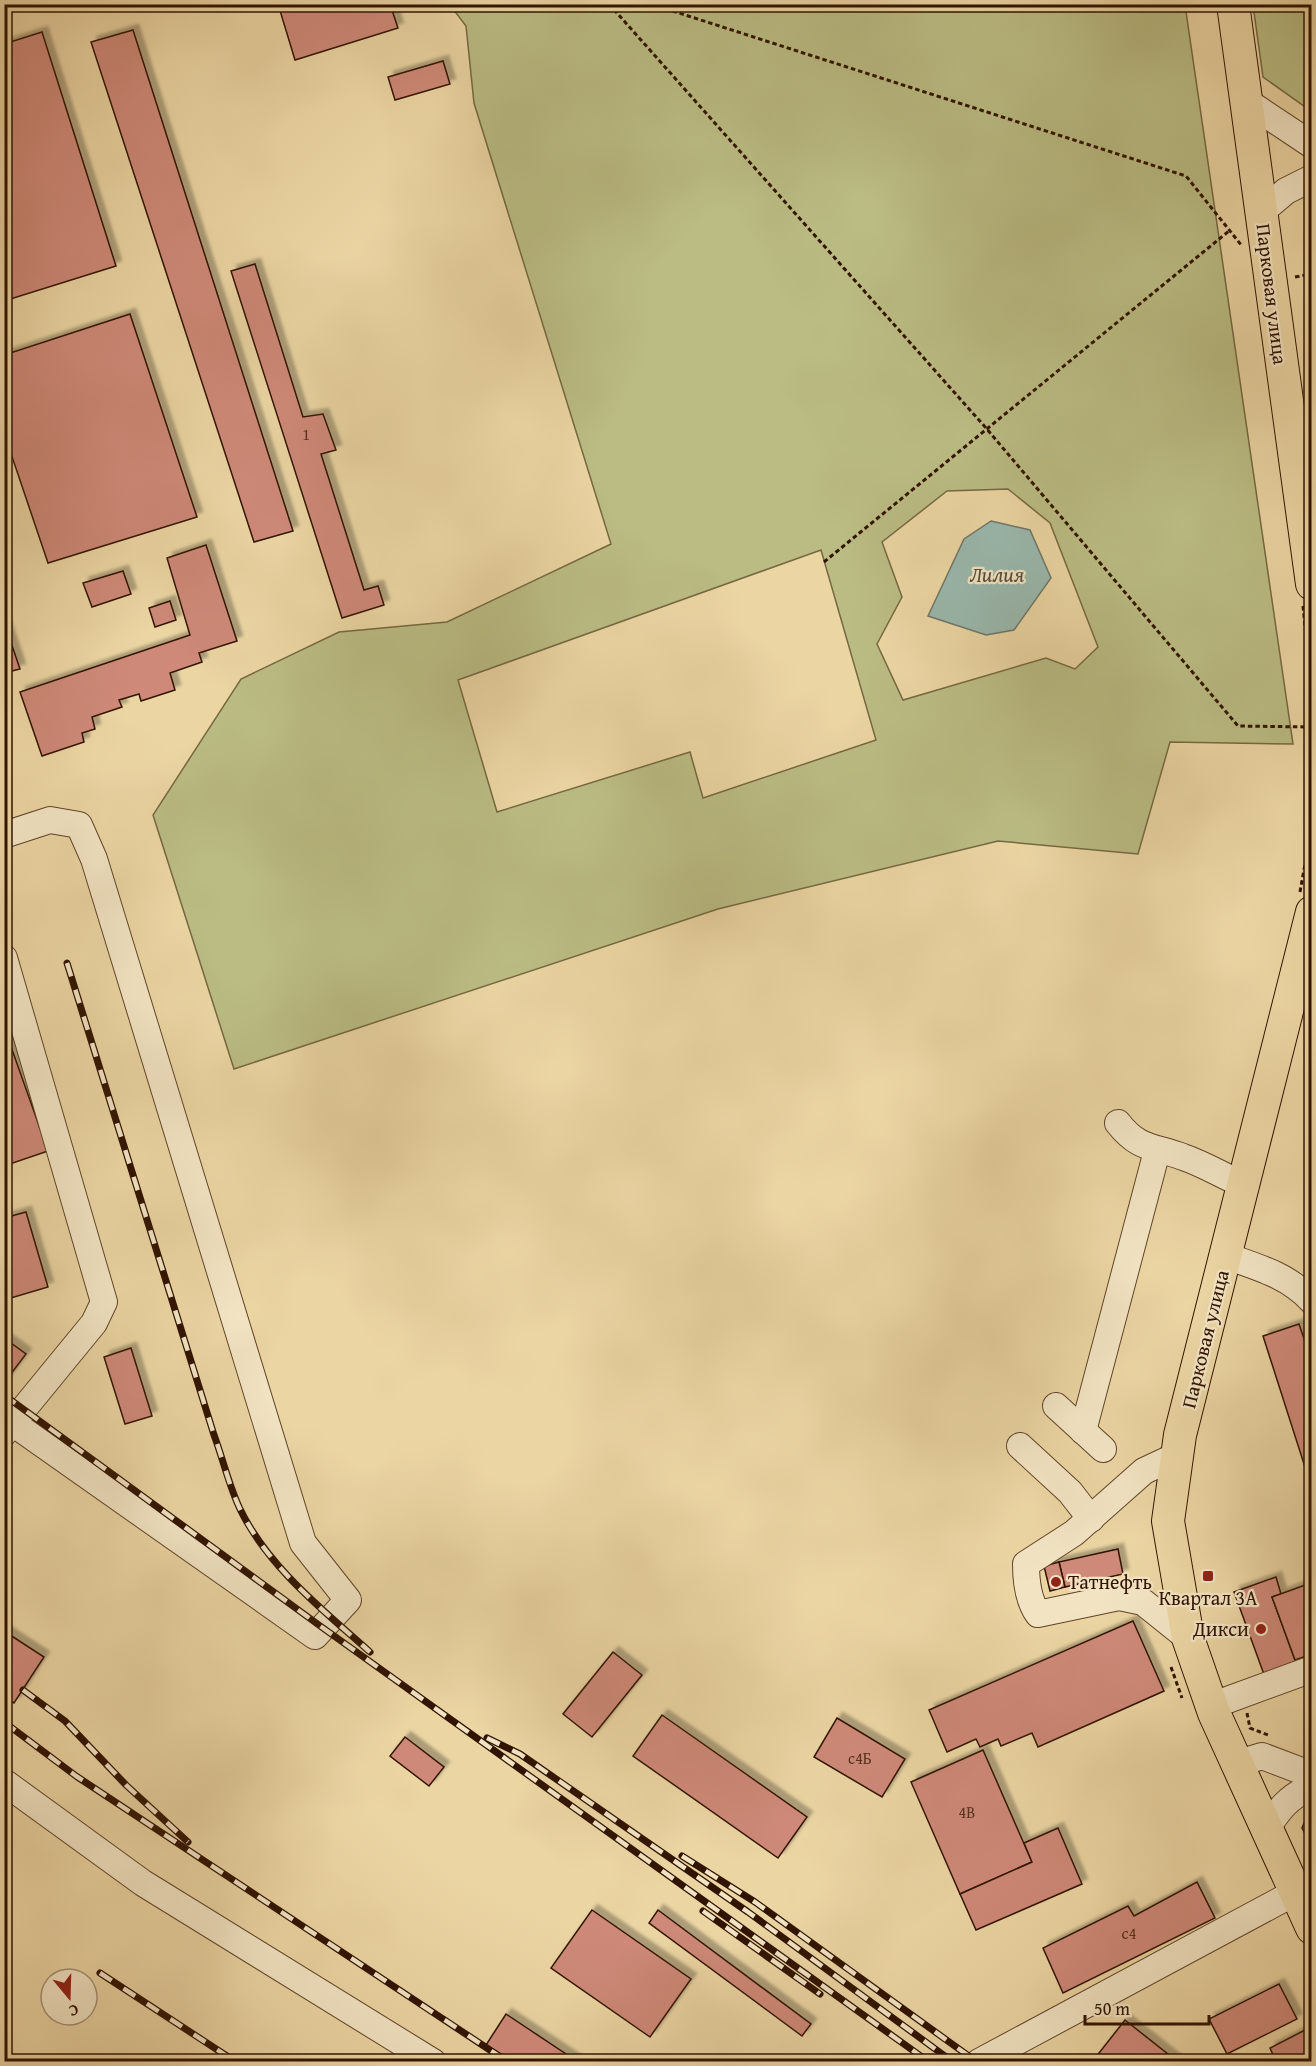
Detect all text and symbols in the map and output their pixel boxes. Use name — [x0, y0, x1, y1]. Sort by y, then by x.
street label: Парковая улица — [1249, 222, 1296, 366]
house number: 1 — [302, 422, 310, 446]
water label: Лилия — [970, 559, 1024, 590]
street label: Парковая улица — [1173, 1266, 1236, 1411]
place label: Татнефть — [1068, 1567, 1152, 1596]
marker: Квартал 3А — [1201, 1569, 1215, 1583]
marker: Татнефть — [1049, 1575, 1063, 1589]
place label: Квартал 3А — [1159, 1583, 1257, 1612]
place label: Дикси — [1192, 1614, 1249, 1643]
marker: Дикси — [1254, 1622, 1268, 1636]
house number: с4Б — [848, 1746, 872, 1770]
house number: 4В — [959, 1800, 975, 1824]
house number: с4 — [1122, 1921, 1137, 1945]
north arrow — [39, 1967, 99, 2027]
scale bar — [1085, 1988, 1210, 2026]
text: 50 m — [1094, 1995, 1130, 2022]
text: С — [66, 1998, 82, 2024]

